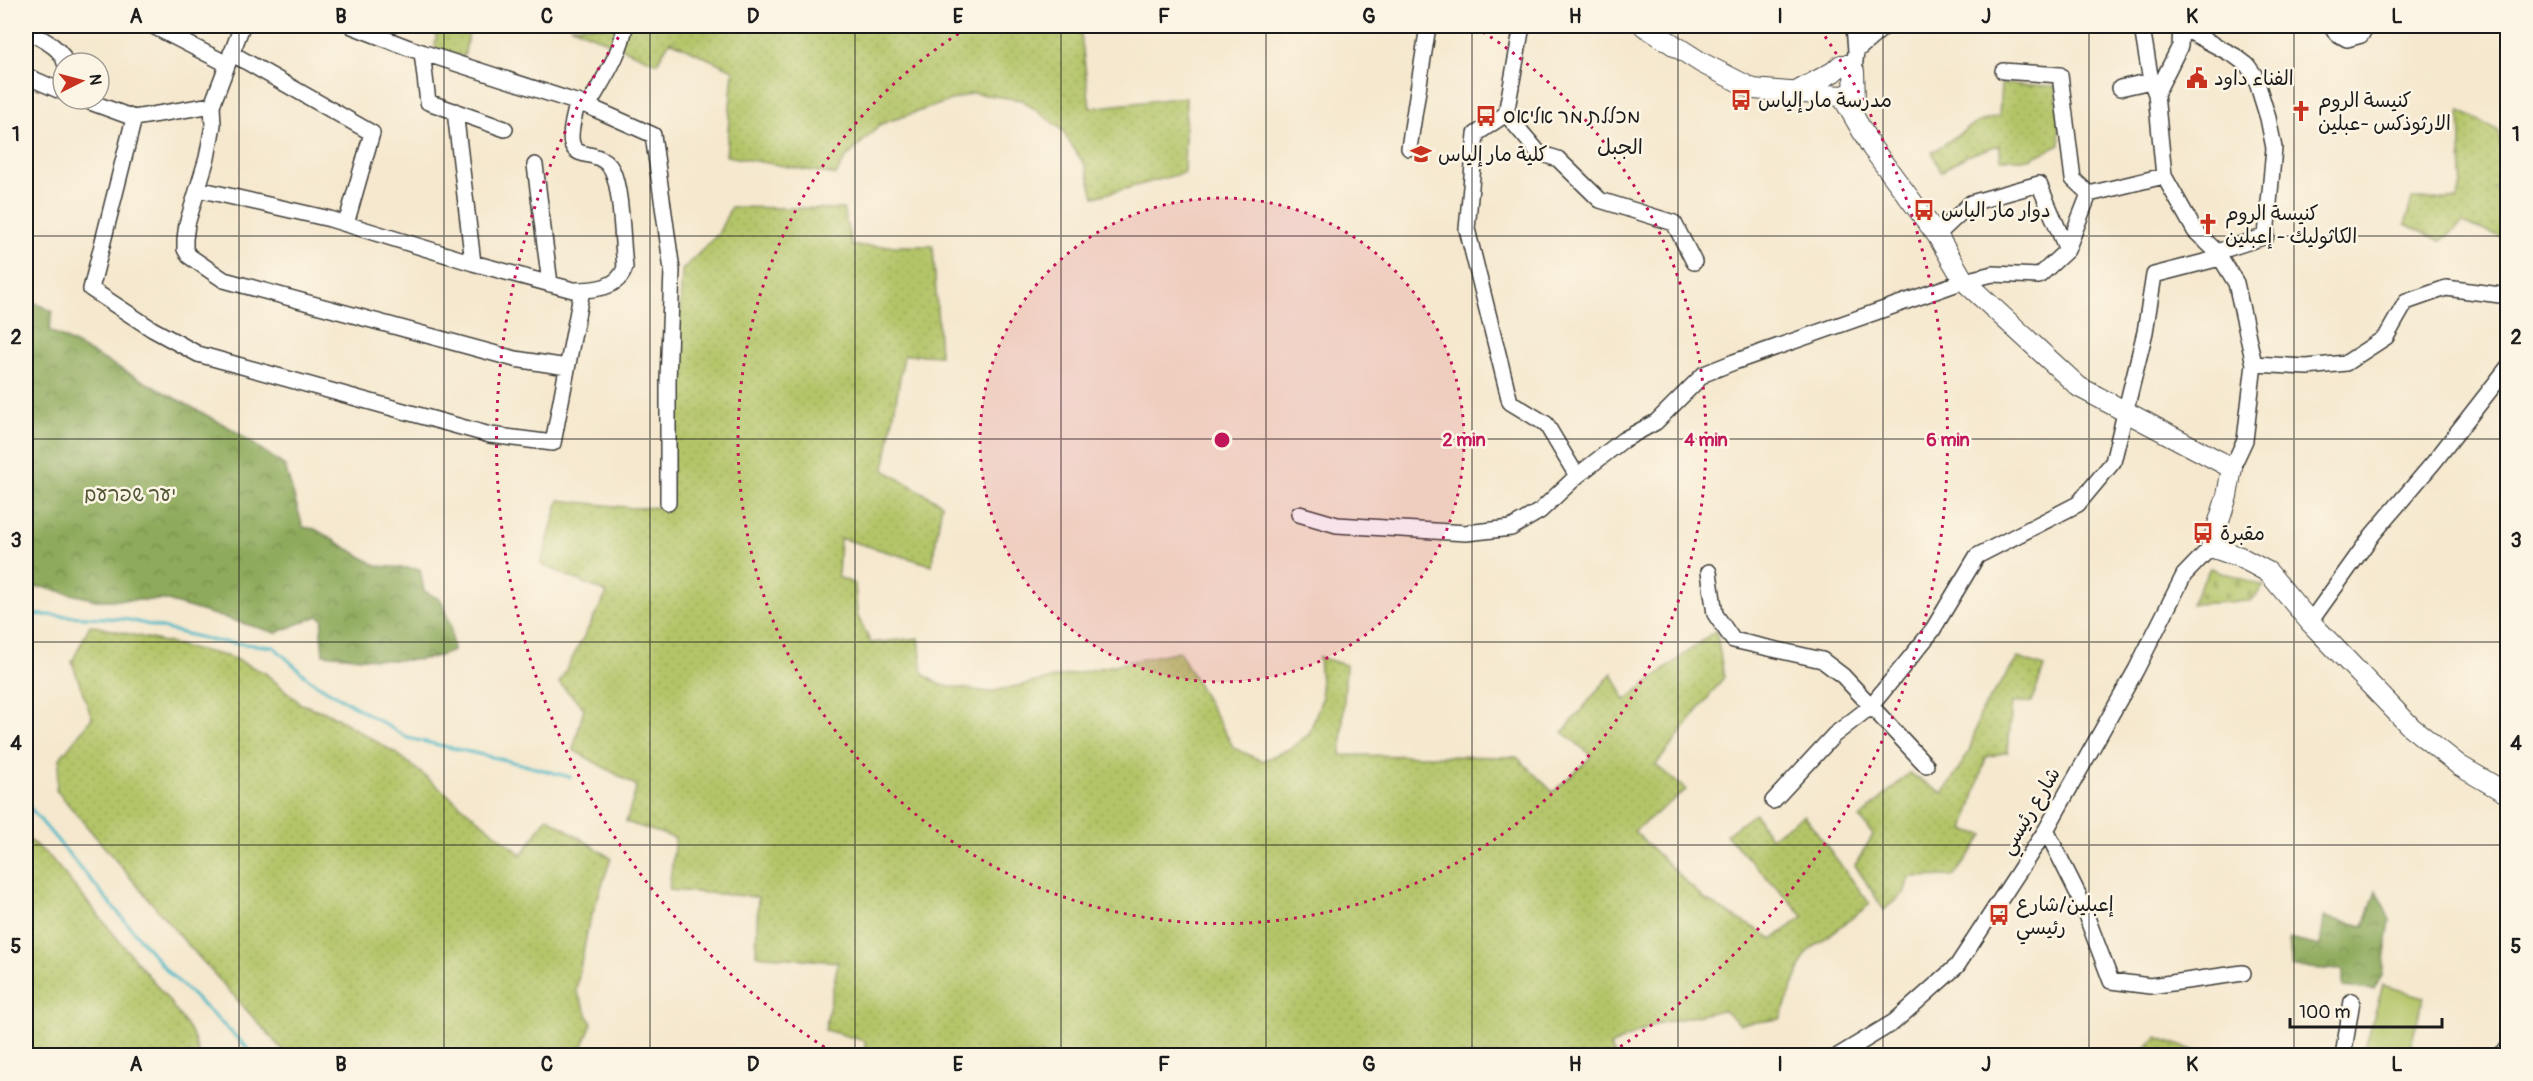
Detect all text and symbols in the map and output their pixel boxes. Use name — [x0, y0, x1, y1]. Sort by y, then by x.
text: A — [130, 4, 143, 29]
text: B — [335, 4, 347, 29]
text: C — [541, 4, 553, 29]
text: D — [747, 4, 760, 29]
text: E — [953, 4, 964, 29]
text: F — [1158, 4, 1170, 29]
text: G — [1362, 4, 1376, 29]
text: H — [1569, 4, 1582, 29]
text: I — [1777, 4, 1783, 29]
text: J — [1981, 4, 1991, 29]
text: K — [2186, 4, 2198, 29]
text: L — [2391, 4, 2403, 29]
north arrow — [51, 51, 111, 111]
public building icon: الفناء داود — [2185, 66, 2209, 90]
place label: الفناء داود — [2214, 66, 2294, 91]
text: N — [84, 73, 105, 86]
bus stop icon: مدرسة مار إلياس — [1729, 88, 1753, 112]
place label: مدرسة مار إلياس — [1758, 88, 1892, 113]
place label: كنيسة الروم الارثوذكس -عبلين — [2318, 88, 2451, 136]
church icon: كنيسة الروم الارثوذكس -عبلين — [2289, 99, 2313, 123]
bus stop icon: מכללת מר אליאס — [1474, 104, 1498, 128]
place label: מכללת מר אליאס — [1503, 104, 1640, 129]
text: 1 — [12, 122, 20, 147]
text: 1 — [2512, 122, 2520, 147]
district label: الجبل — [1597, 134, 1643, 161]
school or university icon: كلية مار إلياس — [1409, 142, 1433, 166]
place label: كلية مار إلياس — [1438, 142, 1548, 167]
bus stop icon: دوار مار الياس — [1912, 198, 1936, 222]
place label: دوار مار الياس — [1941, 198, 2051, 223]
place label: كنيسة الروم الكاثوليك - إعبلين — [2225, 201, 2357, 250]
church icon: كنيسة الروم الكاثوليك - إعبلين — [2196, 212, 2220, 236]
text: 2 — [10, 325, 22, 350]
text: 2 — [2510, 325, 2522, 350]
text: 2 min — [1442, 429, 1486, 452]
text: 4 min — [1684, 429, 1728, 452]
text: 6 min — [1926, 429, 1970, 452]
centre of rings — [1212, 430, 1232, 450]
park label: יער שפרעם — [84, 482, 176, 507]
bus stop icon: مقبرة — [2191, 521, 2215, 545]
place label: مقبرة — [2220, 521, 2265, 546]
text: 3 — [10, 528, 22, 553]
text: 3 — [2510, 528, 2522, 553]
text: 4 — [10, 731, 22, 756]
text: 4 — [2510, 731, 2522, 756]
street label: شارع رئيسي — [1994, 763, 2070, 862]
place label: إعبلين/شارع رئيسي — [2016, 892, 2114, 945]
bus stop icon: إعبلين/شارع رئيسي — [1987, 903, 2011, 927]
text: 5 — [11, 934, 22, 959]
text: 5 — [2511, 934, 2522, 959]
scale bar — [2290, 991, 2442, 1029]
text: 100 m — [2299, 1001, 2351, 1024]
text: A — [130, 1052, 143, 1077]
text: B — [335, 1052, 347, 1077]
text: C — [541, 1052, 553, 1077]
text: D — [747, 1052, 760, 1077]
text: E — [953, 1052, 964, 1077]
text: F — [1158, 1052, 1170, 1077]
text: G — [1362, 1052, 1376, 1077]
text: H — [1569, 1052, 1582, 1077]
text: I — [1777, 1052, 1783, 1077]
text: J — [1981, 1052, 1991, 1077]
text: K — [2186, 1052, 2198, 1077]
text: L — [2391, 1052, 2403, 1077]

